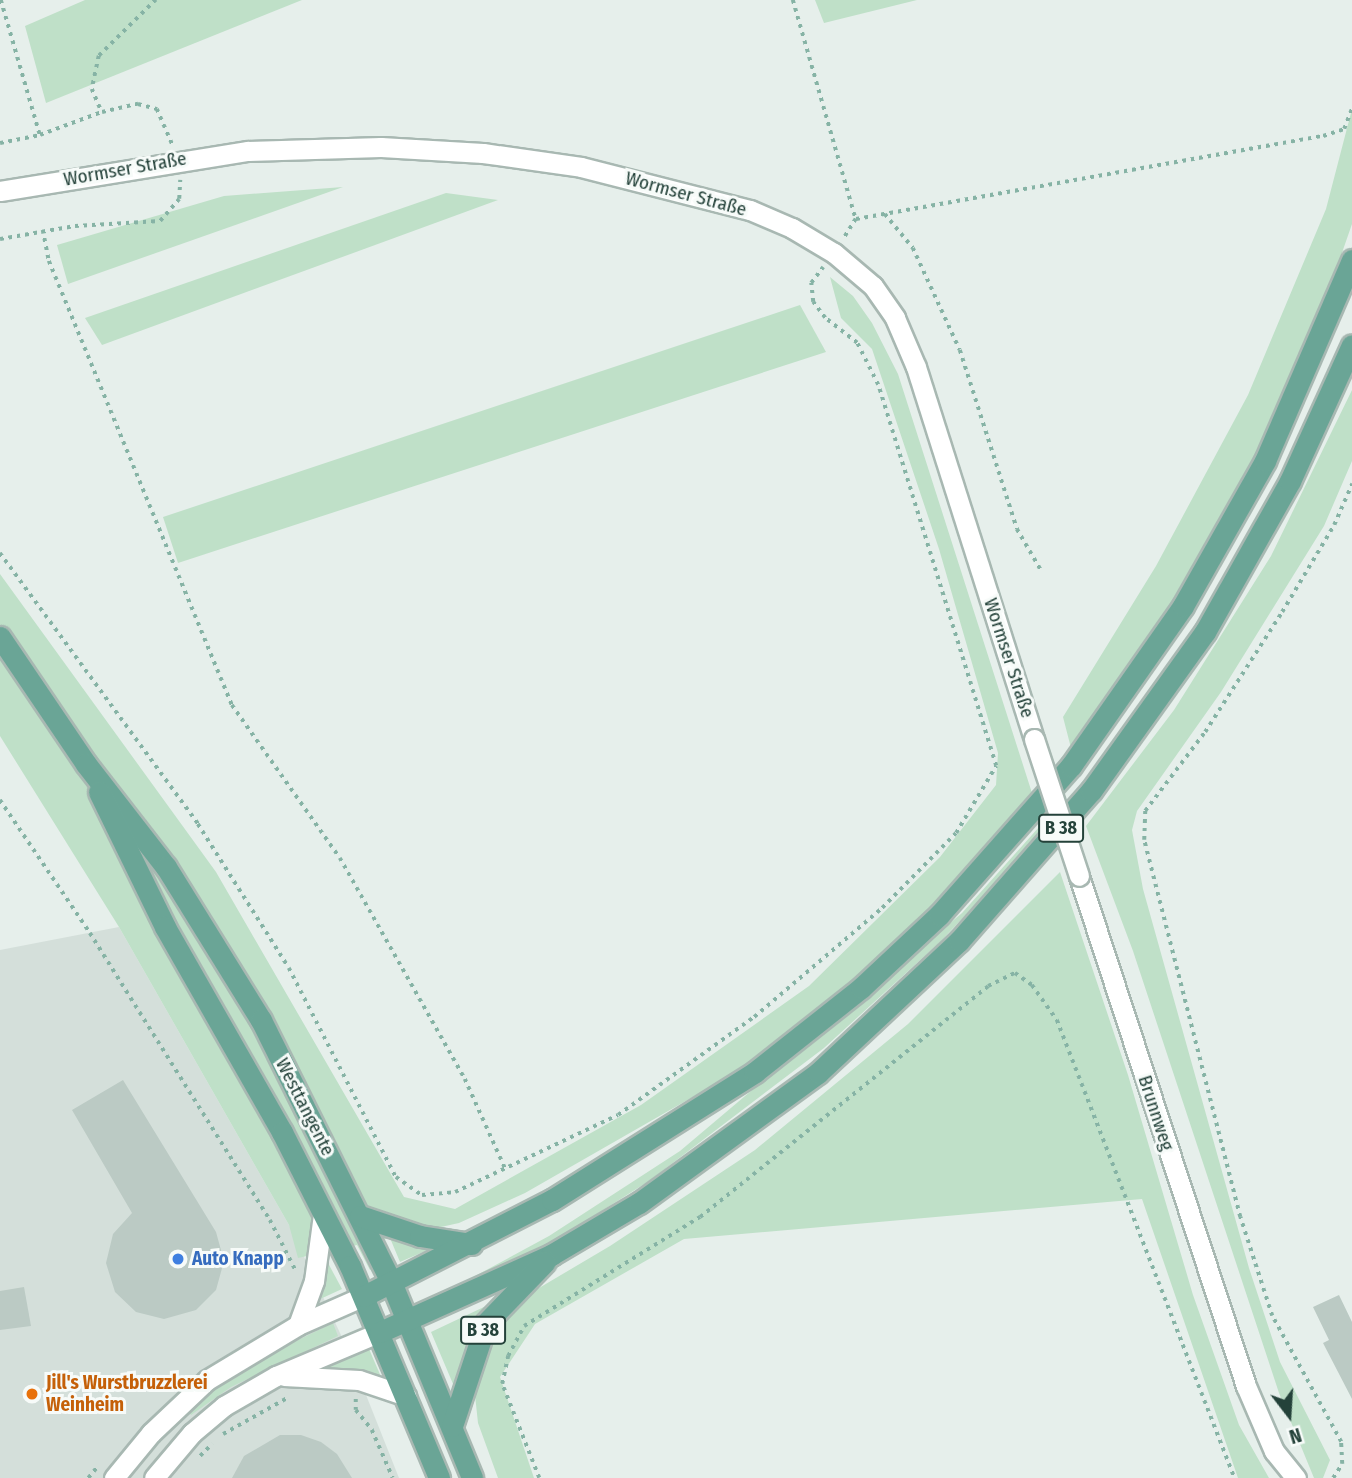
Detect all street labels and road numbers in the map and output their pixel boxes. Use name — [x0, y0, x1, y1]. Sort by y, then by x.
street label: Wormser Straße — [62, 147, 188, 191]
street label: Wormser Straße — [623, 167, 749, 221]
street label: Wormser Straße — [979, 595, 1039, 721]
road number: B 38 — [1036, 814, 1086, 842]
street label: Westtangente — [271, 1054, 339, 1160]
street label: Brunnweg — [1133, 1073, 1179, 1153]
road number: B 38 — [458, 1316, 508, 1344]

